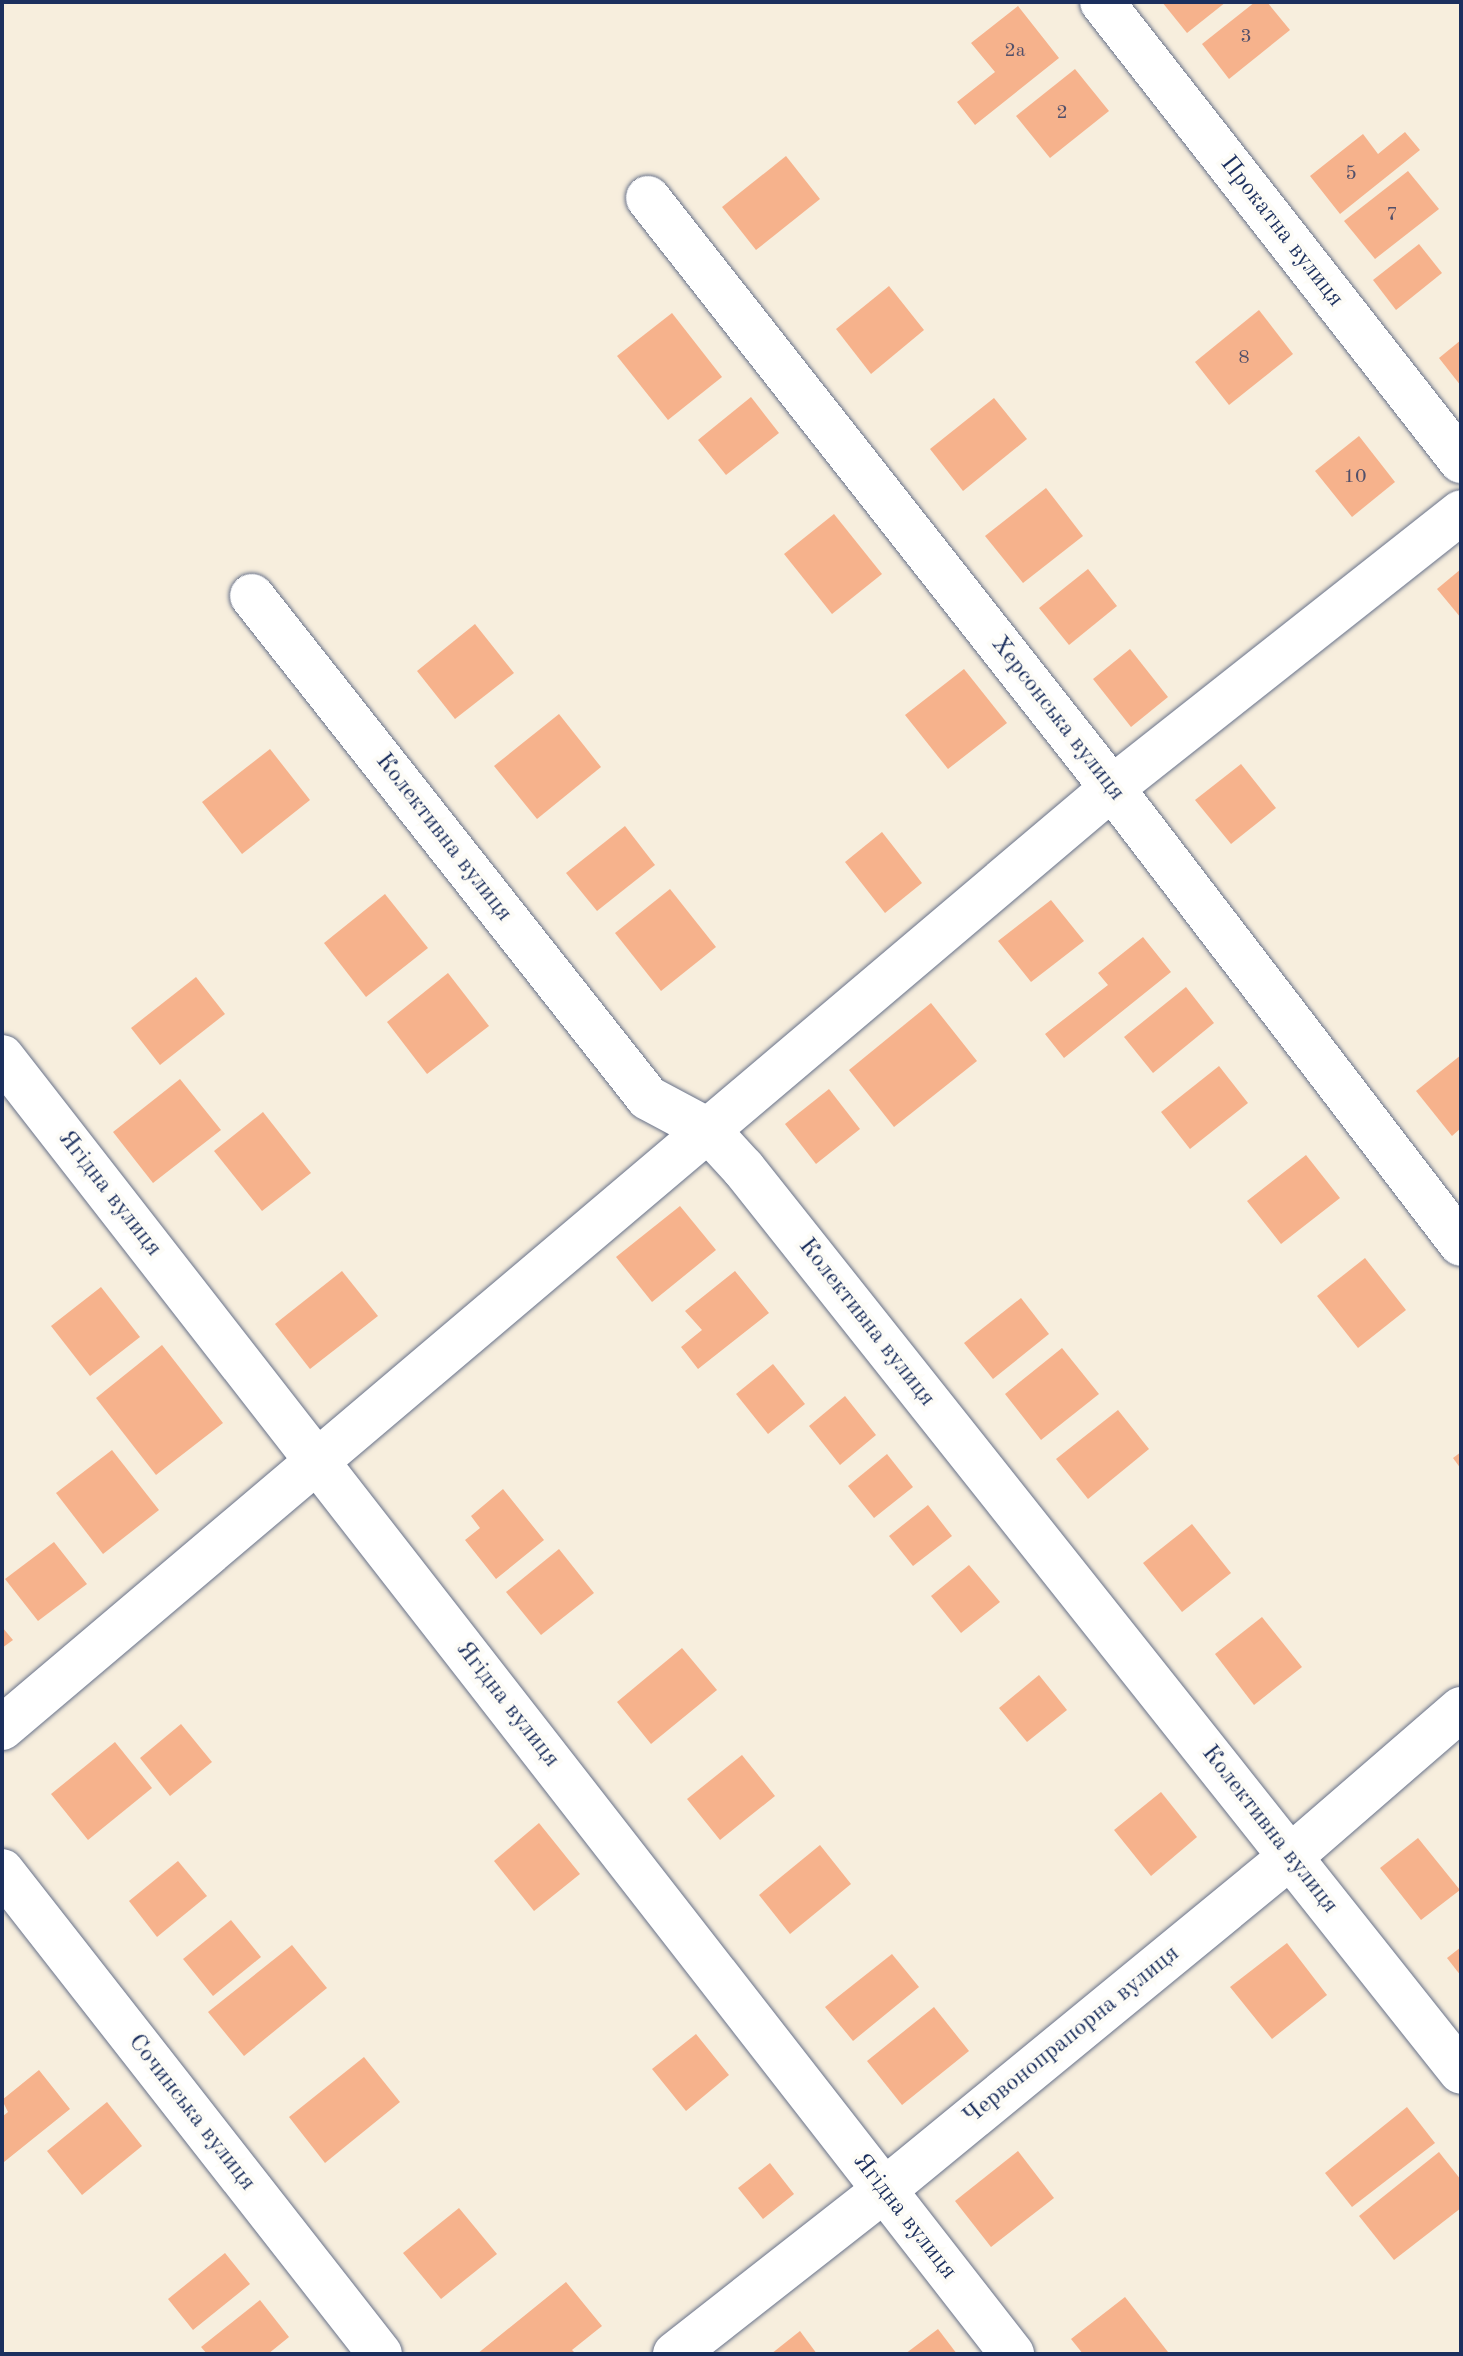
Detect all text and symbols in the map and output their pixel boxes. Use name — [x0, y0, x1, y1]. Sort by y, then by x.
house number: 3 — [1240, 25, 1252, 49]
house number: 2а — [1004, 39, 1026, 63]
house number: 2 — [1056, 101, 1068, 125]
street label: Прокатна вулиця — [1213, 151, 1349, 313]
house number: 5 — [1345, 162, 1357, 186]
house number: 7 — [1386, 203, 1398, 227]
house number: 8 — [1238, 346, 1250, 370]
house number: 10 — [1343, 465, 1367, 489]
street label: Херсонська вулиця — [984, 631, 1130, 807]
street label: Колективна вулиця — [368, 748, 518, 928]
street label: Ягідна вулиця — [51, 1125, 167, 1263]
street label: Колективна вулиця — [791, 1233, 941, 1413]
street label: Ягідна вулиця — [449, 1636, 565, 1774]
street label: Колективна вулиця — [1194, 1740, 1344, 1920]
street label: Червонопрапорна вулиця — [958, 1940, 1186, 2132]
street label: Сочинська вулиця — [121, 2029, 261, 2197]
street label: Ягідна вулиця — [846, 2148, 962, 2286]

